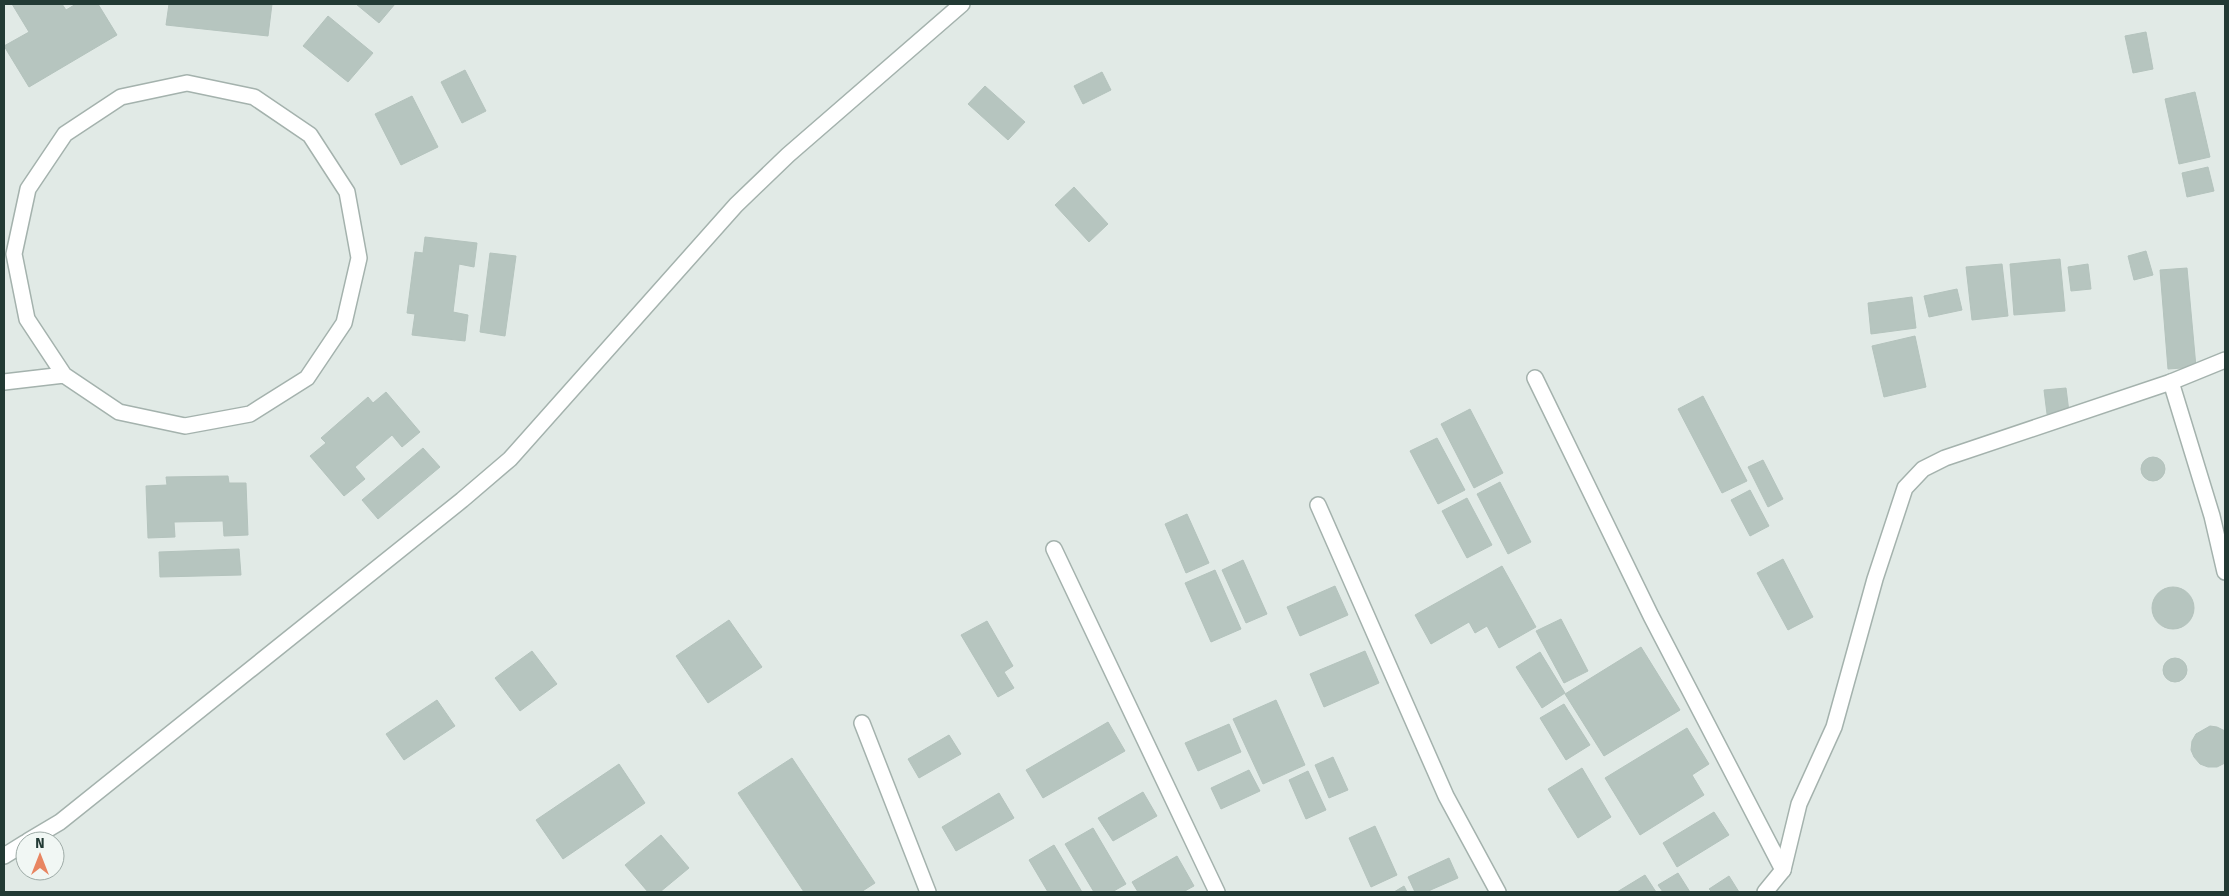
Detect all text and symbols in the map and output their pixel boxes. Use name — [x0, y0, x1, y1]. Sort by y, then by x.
north arrow — [15, 831, 65, 881]
text: N — [35, 835, 45, 852]

